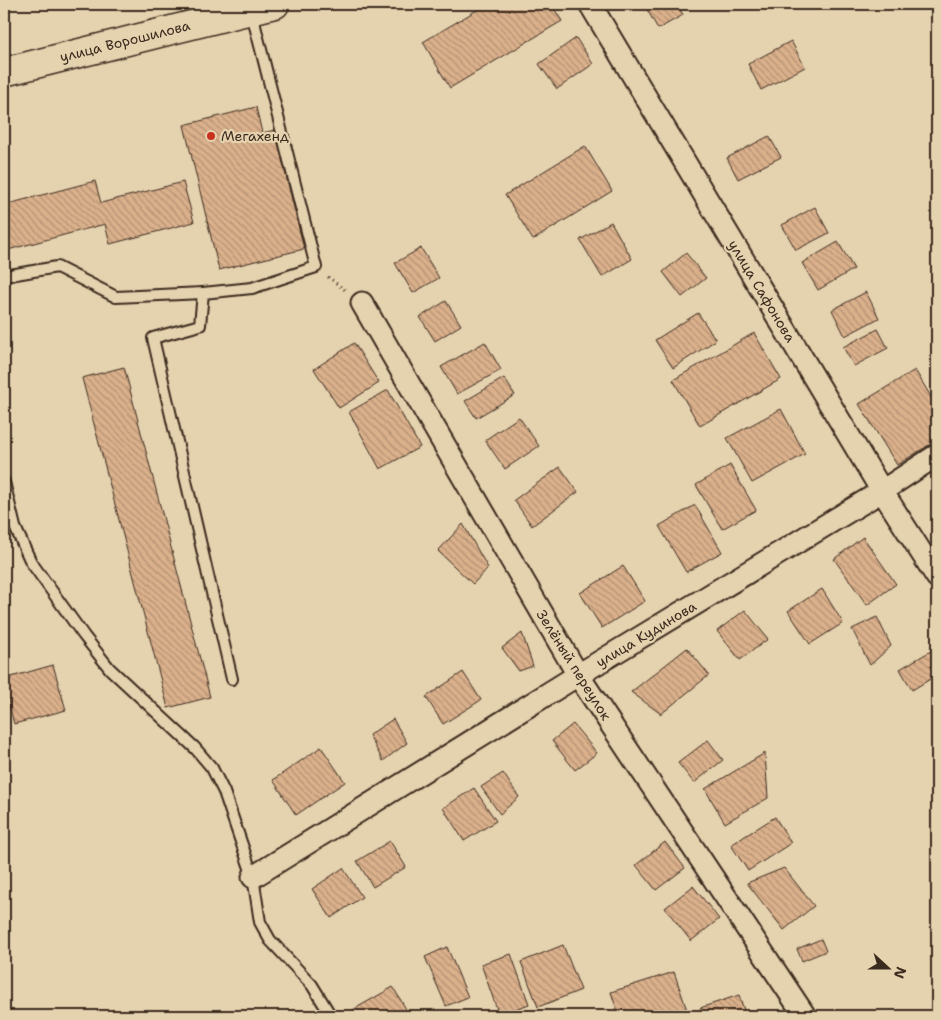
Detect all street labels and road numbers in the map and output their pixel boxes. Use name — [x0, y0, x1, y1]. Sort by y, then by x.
street label: улица Ворошилова — [58, 16, 192, 66]
street label: улица Сафонова — [724, 237, 800, 346]
street label: улица Кудинова — [592, 597, 700, 671]
street label: Зелёный переулок — [533, 606, 616, 724]

